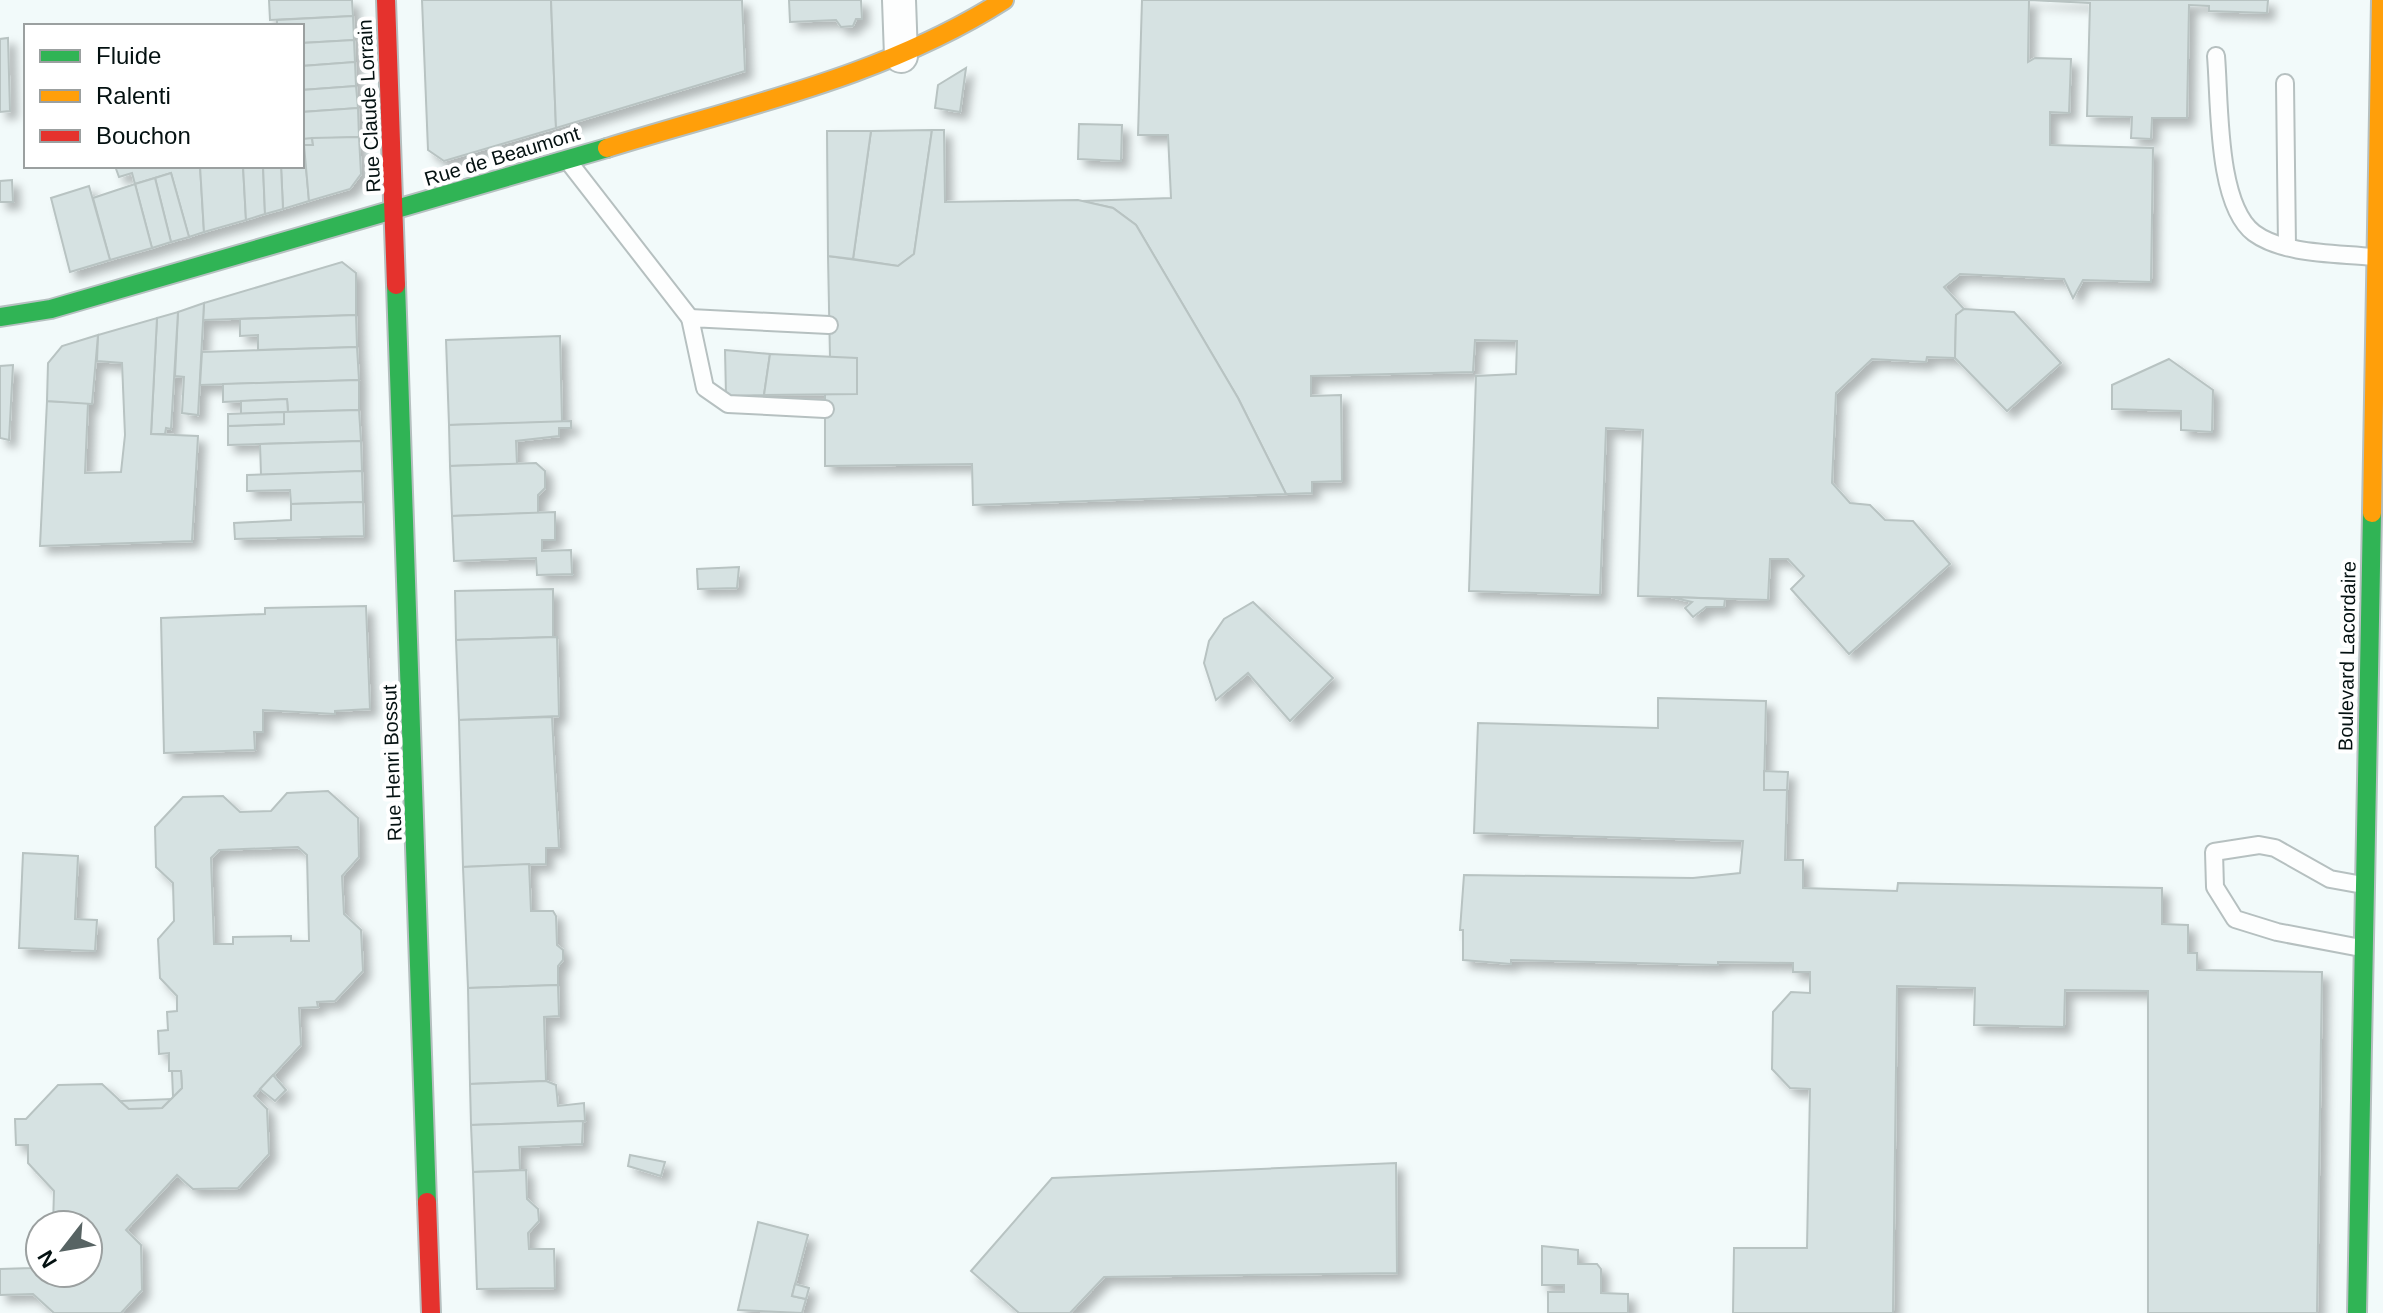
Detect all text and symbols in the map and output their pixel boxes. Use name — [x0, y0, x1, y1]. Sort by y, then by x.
street label: Rue Claude Lorrain — [353, 19, 385, 193]
legend — [24, 24, 304, 168]
text: Fluide — [96, 42, 161, 69]
text: Ralenti — [96, 82, 171, 109]
text: Bouchon — [96, 122, 191, 149]
street label: Rue de Beaumont — [422, 122, 583, 190]
street label: Boulevard Lacordaire — [2334, 561, 2360, 751]
street label: Rue Henri Bossut — [378, 684, 406, 842]
north arrow — [24, 1209, 104, 1289]
text: N — [32, 1246, 62, 1272]

